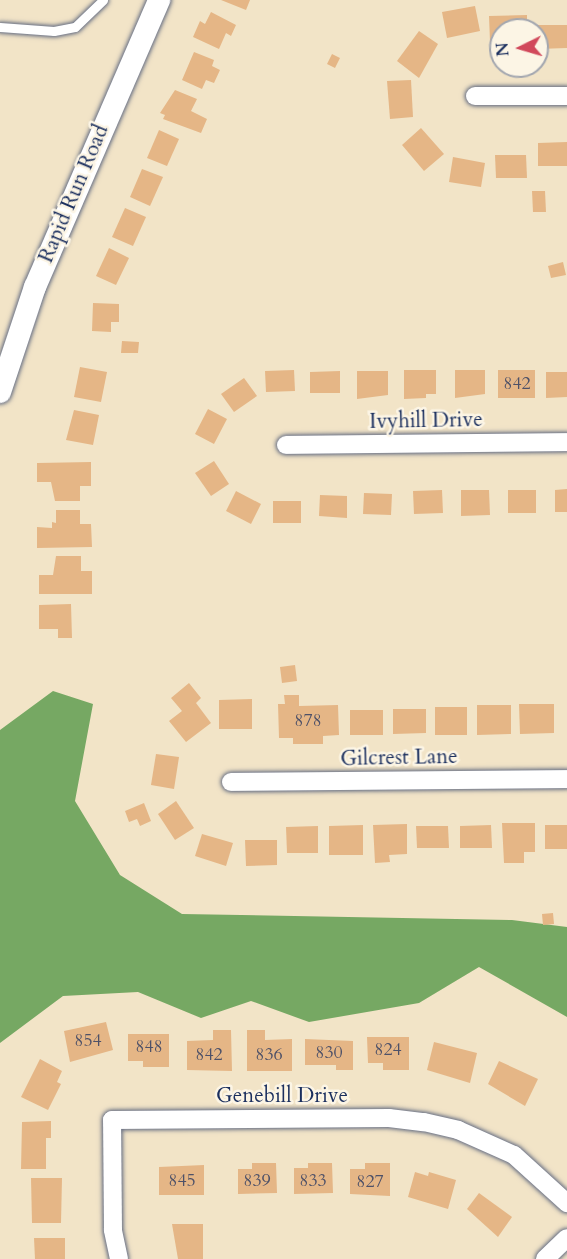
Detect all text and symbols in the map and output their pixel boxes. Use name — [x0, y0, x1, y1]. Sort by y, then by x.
north arrow — [489, 18, 549, 78]
text: N — [491, 42, 515, 57]
street label: Rapid Run Road — [34, 121, 114, 267]
house number: 842 — [503, 373, 531, 395]
street label: Ivyhill Drive — [369, 407, 483, 435]
house number: 878 — [294, 710, 322, 732]
street label: Gilcrest Lane — [340, 744, 458, 772]
house number: 854 — [74, 1030, 102, 1052]
house number: 848 — [135, 1036, 163, 1058]
house number: 824 — [374, 1039, 402, 1061]
house number: 830 — [315, 1042, 343, 1064]
house number: 842 — [195, 1044, 223, 1066]
house number: 836 — [255, 1044, 283, 1066]
street label: Genebill Drive — [216, 1083, 348, 1109]
house number: 845 — [168, 1170, 196, 1192]
house number: 839 — [243, 1170, 271, 1192]
house number: 833 — [299, 1170, 327, 1192]
house number: 827 — [356, 1171, 384, 1193]

